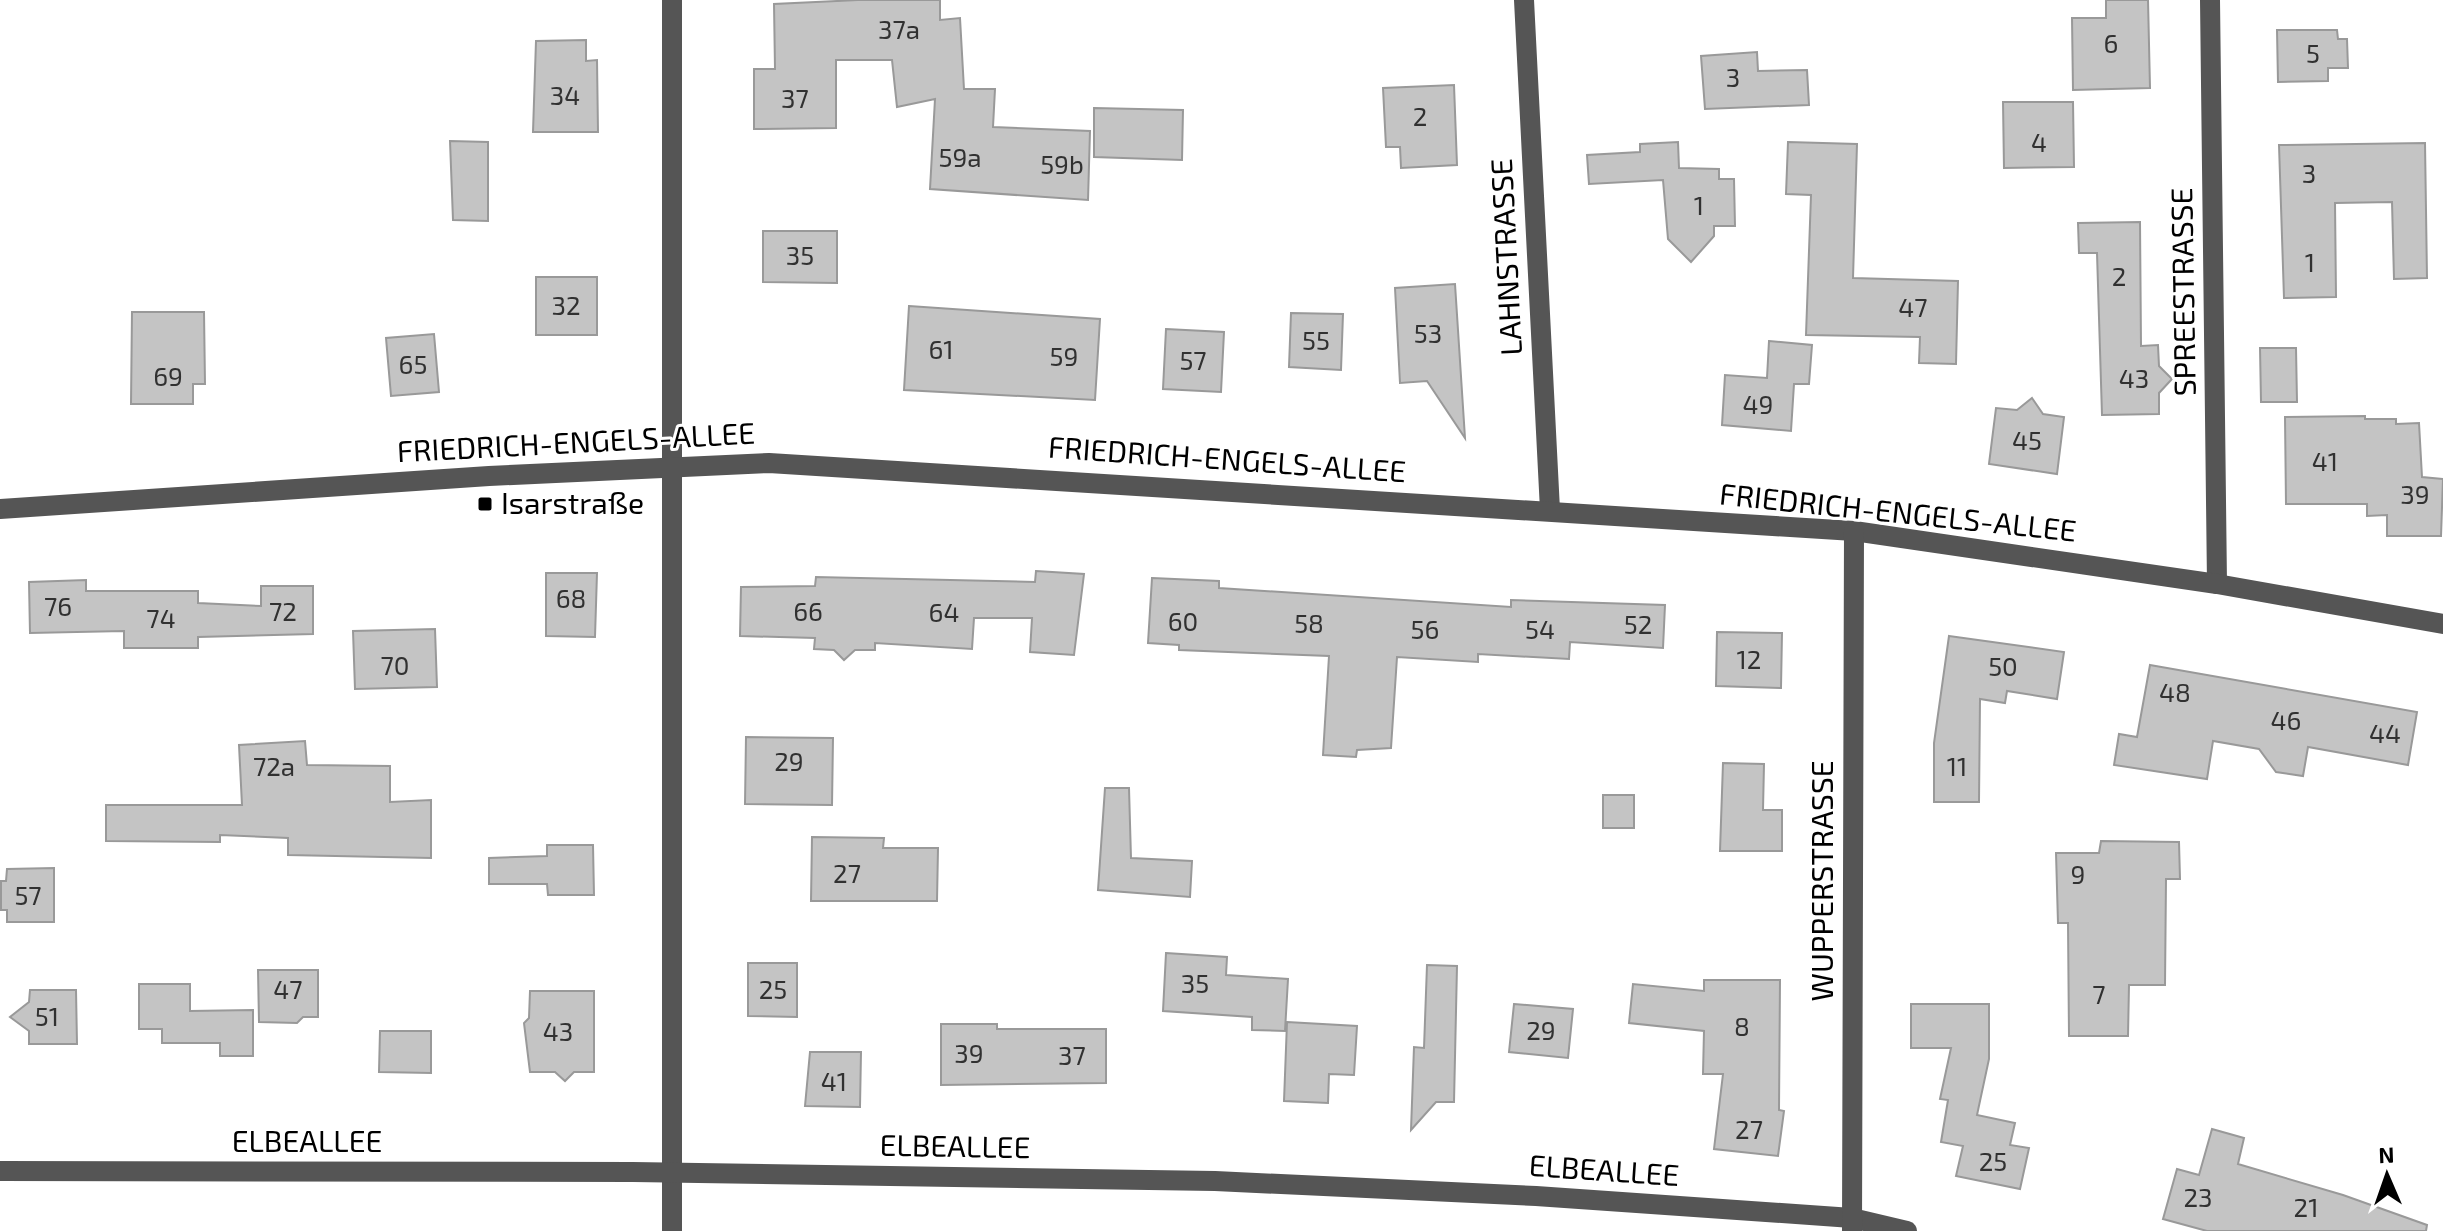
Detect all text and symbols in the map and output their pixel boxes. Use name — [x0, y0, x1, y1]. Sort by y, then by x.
house number: 37a — [878, 13, 920, 44]
house number: 6 — [2104, 27, 2118, 58]
house number: 5 — [2306, 37, 2320, 68]
house number: 3 — [1726, 61, 1740, 92]
house number: 34 — [550, 79, 580, 110]
house number: 37 — [781, 82, 809, 113]
house number: 2 — [1413, 100, 1427, 131]
house number: 4 — [2031, 126, 2047, 157]
house number: 59a — [938, 141, 982, 172]
house number: 59b — [1040, 148, 1084, 179]
house number: 3 — [2302, 157, 2316, 188]
street label: LAHNSTRASSE — [1482, 158, 1528, 357]
street label: SPREESTRASSE — [2162, 187, 2202, 397]
house number: 1 — [1694, 189, 1704, 220]
house number: 35 — [786, 239, 814, 270]
house number: 1 — [2305, 246, 2315, 277]
house number: 2 — [2112, 260, 2126, 291]
house number: 32 — [551, 289, 581, 320]
house number: 47 — [1898, 291, 1928, 322]
house number: 53 — [1414, 317, 1442, 348]
house number: 55 — [1302, 324, 1330, 355]
house number: 61 — [928, 333, 954, 364]
house number: 59 — [1050, 340, 1078, 371]
house number: 57 — [1179, 344, 1207, 375]
house number: 65 — [399, 348, 427, 379]
house number: 69 — [153, 360, 183, 391]
house number: 43 — [2119, 362, 2149, 393]
house number: 49 — [1743, 388, 1773, 419]
street label: FRIEDRICH-ENGELS-ALLEE — [396, 414, 756, 468]
house number: 45 — [2012, 424, 2042, 455]
street label: FRIEDRICH-ENGELS-ALLEE — [1047, 428, 1407, 488]
house number: 41 — [2312, 445, 2338, 476]
street label: FRIEDRICH-ENGELS-ALLEE — [1718, 474, 2078, 548]
house number: 39 — [2400, 478, 2430, 509]
place label: Isarstraße — [501, 484, 644, 520]
marker: Isarstraße — [476, 495, 494, 513]
house number: 68 — [556, 582, 586, 613]
house number: 76 — [44, 590, 72, 621]
house number: 72 — [269, 595, 297, 626]
house number: 66 — [793, 595, 823, 626]
house number: 64 — [929, 596, 959, 627]
house number: 74 — [146, 602, 176, 633]
house number: 60 — [1168, 605, 1198, 636]
house number: 58 — [1294, 607, 1324, 638]
house number: 52 — [1624, 608, 1652, 639]
house number: 56 — [1411, 613, 1439, 644]
house number: 54 — [1525, 613, 1555, 644]
house number: 12 — [1737, 643, 1761, 674]
house number: 70 — [381, 649, 410, 680]
house number: 50 — [1988, 650, 2018, 681]
house number: 48 — [2159, 676, 2191, 707]
house number: 46 — [2271, 704, 2301, 735]
house number: 44 — [2369, 717, 2401, 748]
house number: 29 — [774, 745, 804, 776]
house number: 72a — [253, 750, 295, 781]
house number: 11 — [1947, 750, 1967, 781]
street label: WUPPERSTRASSE — [1803, 760, 1839, 1002]
house number: 27 — [833, 857, 861, 888]
house number: 9 — [2071, 858, 2085, 889]
house number: 57 — [14, 879, 42, 910]
house number: 35 — [1181, 967, 1209, 998]
house number: 47 — [273, 973, 303, 1004]
house number: 25 — [759, 973, 787, 1004]
house number: 7 — [2092, 978, 2106, 1009]
house number: 51 — [35, 1000, 59, 1031]
house number: 8 — [1734, 1010, 1750, 1041]
house number: 29 — [1526, 1014, 1556, 1045]
house number: 43 — [543, 1015, 573, 1046]
house number: 39 — [954, 1037, 984, 1068]
house number: 37 — [1058, 1039, 1086, 1070]
house number: 41 — [821, 1065, 847, 1096]
house number: 27 — [1735, 1113, 1763, 1144]
street label: ELBEALLEE — [232, 1122, 382, 1158]
street label: ELBEALLEE — [879, 1126, 1031, 1164]
north arrow — [2347, 1135, 2427, 1215]
text: N — [2378, 1141, 2395, 1167]
house number: 25 — [1979, 1145, 2007, 1176]
street label: ELBEALLEE — [1528, 1146, 1681, 1192]
house number: 23 — [2183, 1181, 2213, 1212]
house number: 21 — [2294, 1191, 2318, 1222]

